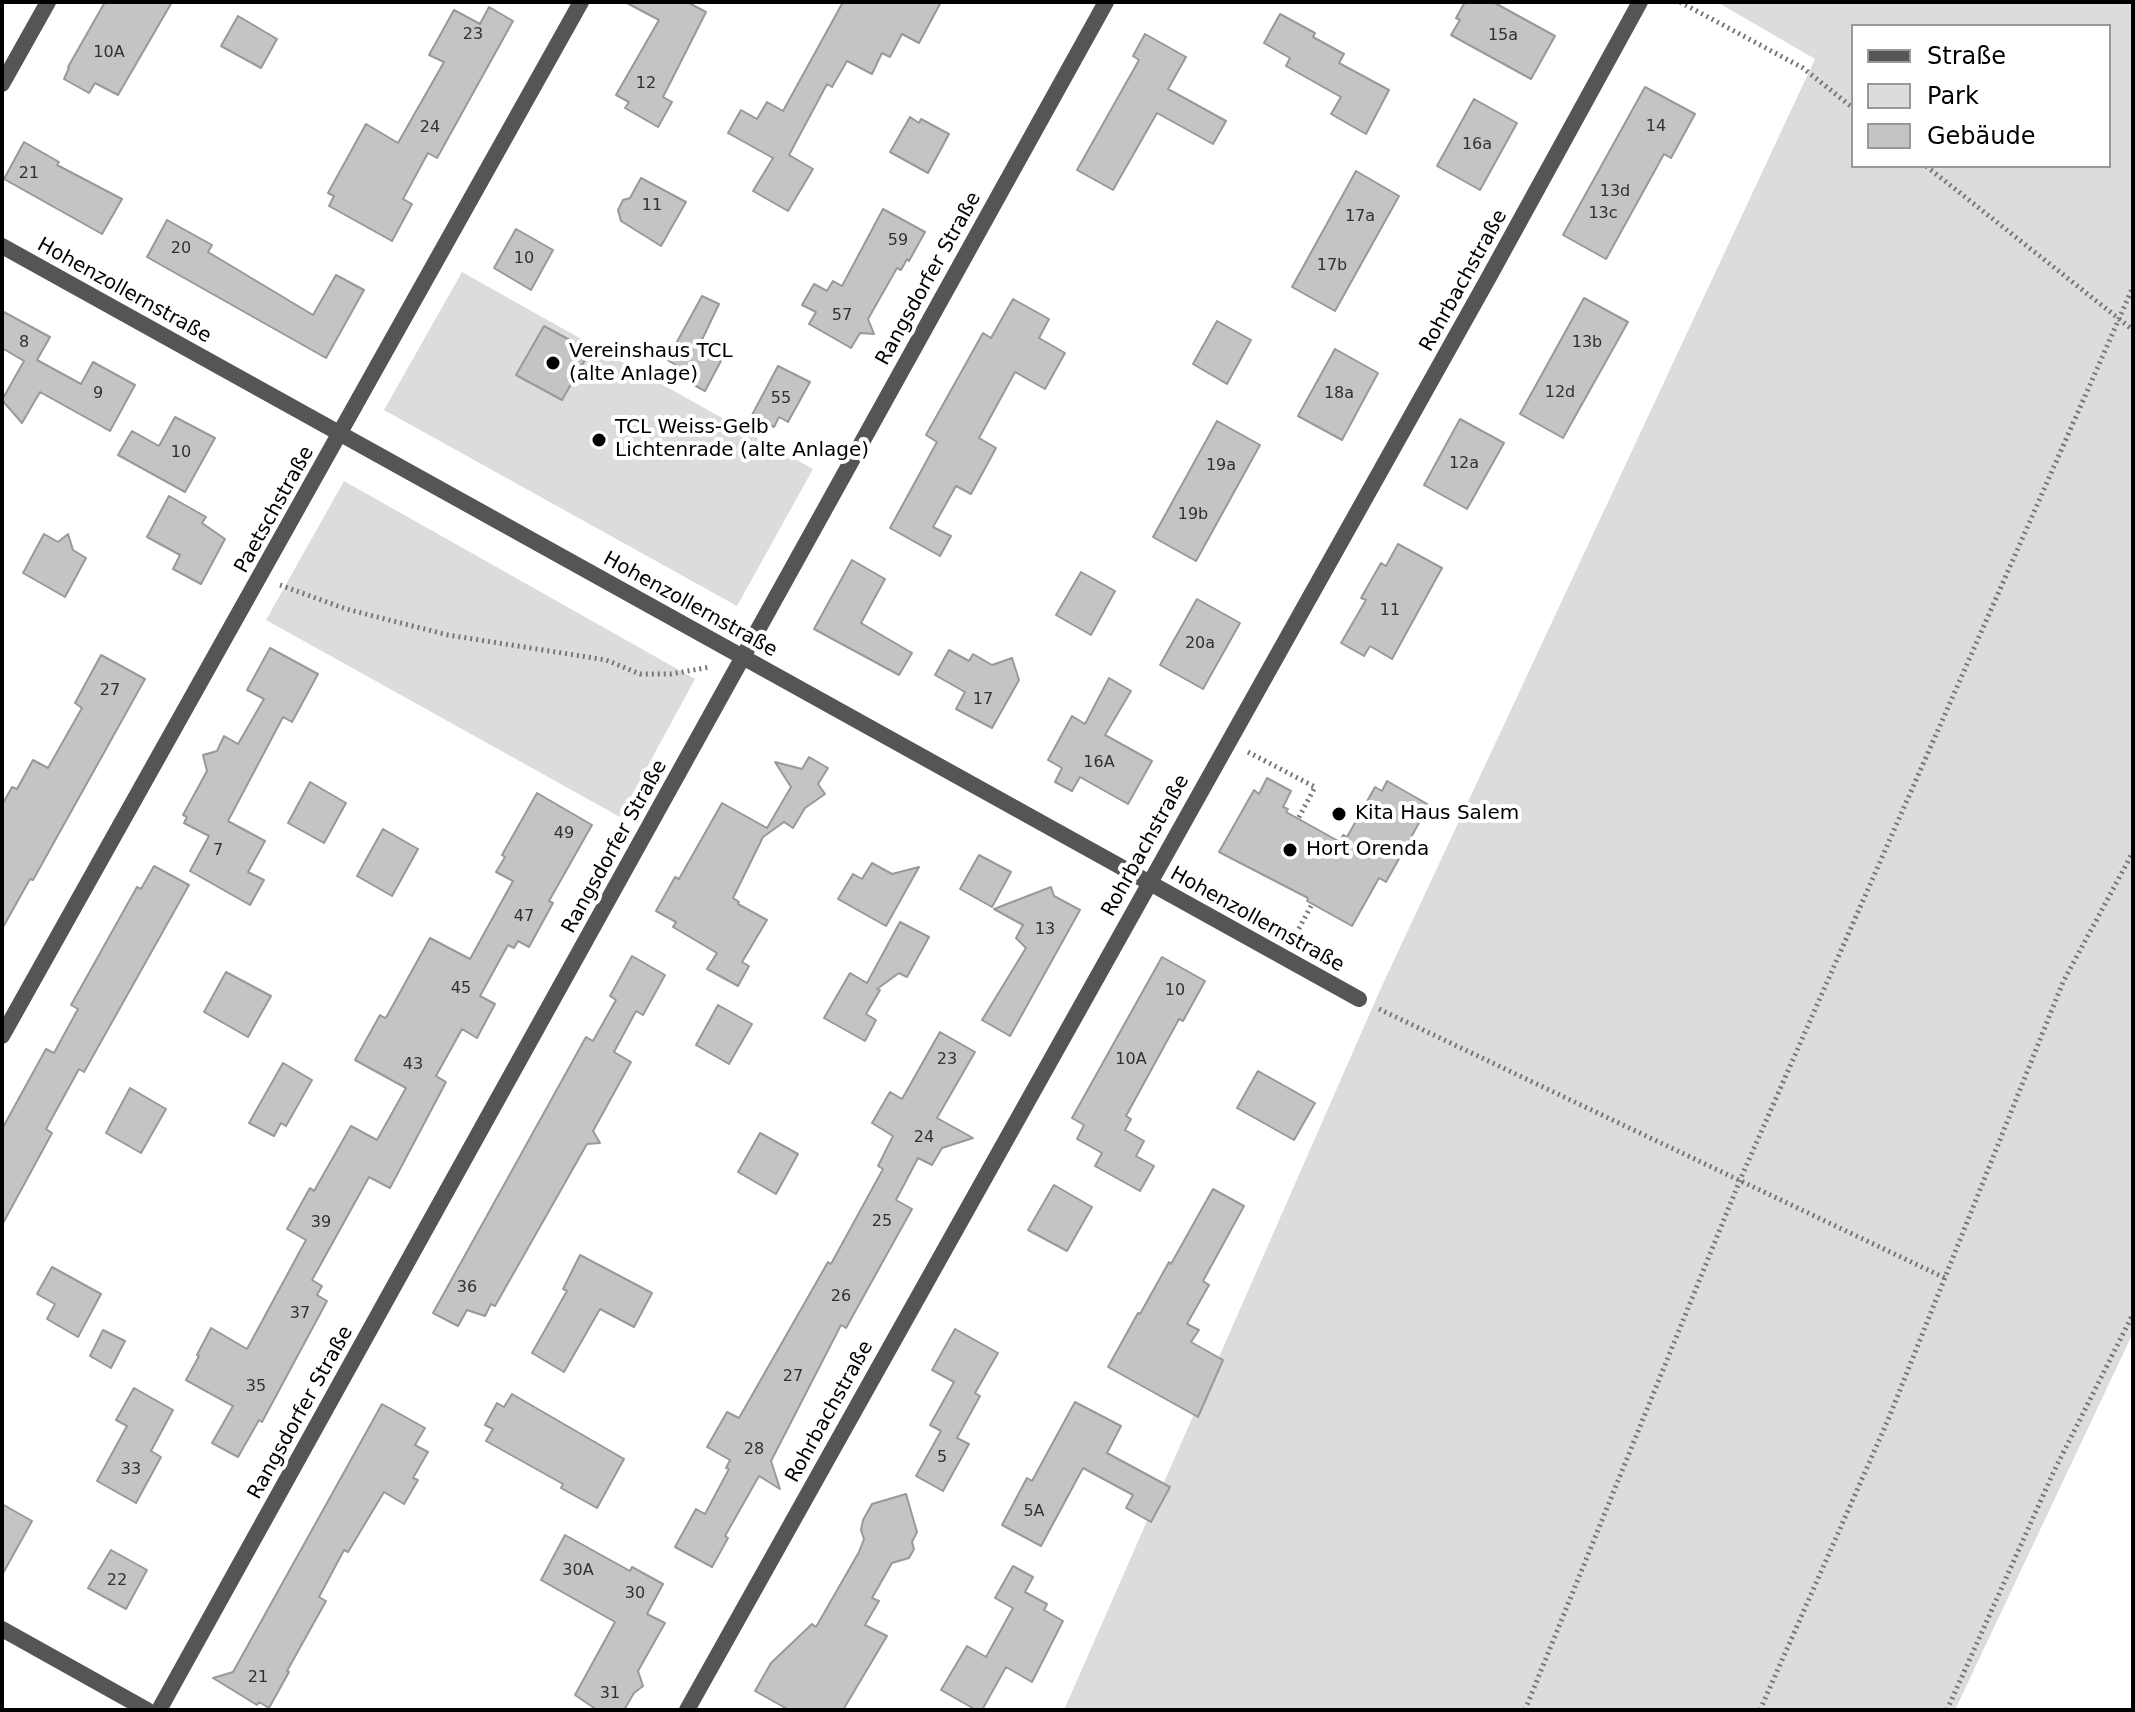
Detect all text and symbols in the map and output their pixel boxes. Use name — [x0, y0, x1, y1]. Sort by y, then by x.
legend — [1851, 24, 2111, 168]
house number: 23 — [463, 25, 483, 45]
house number: 15a — [1488, 26, 1518, 46]
text: Straße — [1927, 42, 2006, 70]
house number: 10A — [93, 43, 125, 63]
house number: 12 — [636, 74, 656, 94]
text: Park — [1927, 82, 1979, 110]
house number: 14 — [1646, 117, 1666, 137]
house number: 24 — [420, 118, 440, 138]
text: Gebäude — [1927, 122, 2036, 150]
house number: 16a — [1462, 135, 1492, 155]
house number: 21 — [19, 164, 39, 184]
house number: 13d — [1600, 182, 1630, 202]
street label: Rangsdorfer Straße — [871, 188, 987, 370]
house number: 11 — [642, 196, 662, 216]
house number: 13c — [1588, 204, 1618, 224]
street label: Rohrbachstraße — [1415, 206, 1513, 356]
house number: 17a — [1345, 207, 1375, 227]
house number: 59 — [888, 231, 908, 251]
street label: Hohenzollernstraße — [33, 233, 215, 349]
house number: 20 — [171, 239, 191, 259]
house number: 10 — [514, 249, 534, 269]
house number: 17b — [1317, 256, 1347, 276]
house number: 57 — [832, 306, 852, 326]
house number: 8 — [19, 333, 29, 353]
house number: 13b — [1572, 333, 1602, 353]
place label: Vereinshaus TCL (alte Anlage) — [569, 340, 733, 387]
marker: Vereinshaus TCL (alte Anlage) — [544, 354, 562, 372]
house number: 12d — [1545, 383, 1575, 403]
house number: 9 — [93, 384, 103, 404]
house number: 18a — [1324, 384, 1354, 404]
house number: 55 — [771, 389, 791, 409]
place label: TCL Weiss-Gelb Lichtenrade (alte Anlage) — [615, 416, 869, 463]
marker: TCL Weiss-Gelb Lichtenrade (alte Anlage) — [590, 431, 608, 449]
street label: Paetschstraße — [230, 442, 320, 578]
house number: 10 — [171, 443, 191, 463]
house number: 12a — [1449, 454, 1479, 474]
house number: 19a — [1206, 456, 1236, 476]
house number: 19b — [1178, 505, 1208, 525]
street label: Hohenzollernstraße — [599, 547, 781, 663]
house number: 11 — [1380, 601, 1400, 621]
house number: 20a — [1185, 634, 1215, 654]
house number: 27 — [100, 681, 120, 701]
house number: 17 — [973, 690, 993, 710]
house number: 16A — [1083, 753, 1115, 773]
street label: Rangsdorfer Straße — [557, 756, 673, 938]
street label: Rohrbachstraße — [1097, 771, 1195, 921]
place label: Kita Haus Salem — [1355, 802, 1519, 826]
marker: Kita Haus Salem — [1330, 805, 1348, 823]
house number: 49 — [554, 824, 574, 844]
place label: Hort Orenda — [1306, 838, 1429, 862]
house number: 7 — [213, 841, 223, 861]
marker: Hort Orenda — [1281, 841, 1299, 859]
street label: Hohenzollernstraße — [1166, 862, 1348, 978]
house number: 47 — [514, 907, 534, 927]
house number: 13 — [1035, 920, 1055, 940]
house number: 45 — [451, 979, 471, 999]
house number: 10 — [1165, 981, 1185, 1001]
house number: 23 — [937, 1050, 957, 1070]
house number: 10A — [1115, 1050, 1147, 1070]
house number: 43 — [403, 1055, 423, 1075]
house number: 24 — [914, 1128, 934, 1148]
house number: 25 — [872, 1212, 892, 1232]
house number: 39 — [311, 1213, 331, 1233]
house number: 36 — [457, 1278, 477, 1298]
house number: 26 — [831, 1287, 851, 1307]
house number: 37 — [290, 1304, 310, 1324]
street label: Rangsdorfer Straße — [243, 1322, 359, 1504]
street label: Rohrbachstraße — [781, 1337, 879, 1487]
house number: 27 — [783, 1367, 803, 1387]
house number: 35 — [246, 1377, 266, 1397]
house number: 28 — [744, 1440, 764, 1460]
house number: 5 — [937, 1448, 947, 1468]
house number: 33 — [121, 1460, 141, 1480]
house number: 5A — [1023, 1502, 1045, 1522]
house number: 30A — [562, 1561, 594, 1581]
house number: 22 — [107, 1571, 127, 1591]
house number: 30 — [625, 1584, 645, 1604]
house number: 21 — [248, 1668, 268, 1688]
house number: 31 — [600, 1684, 620, 1704]

